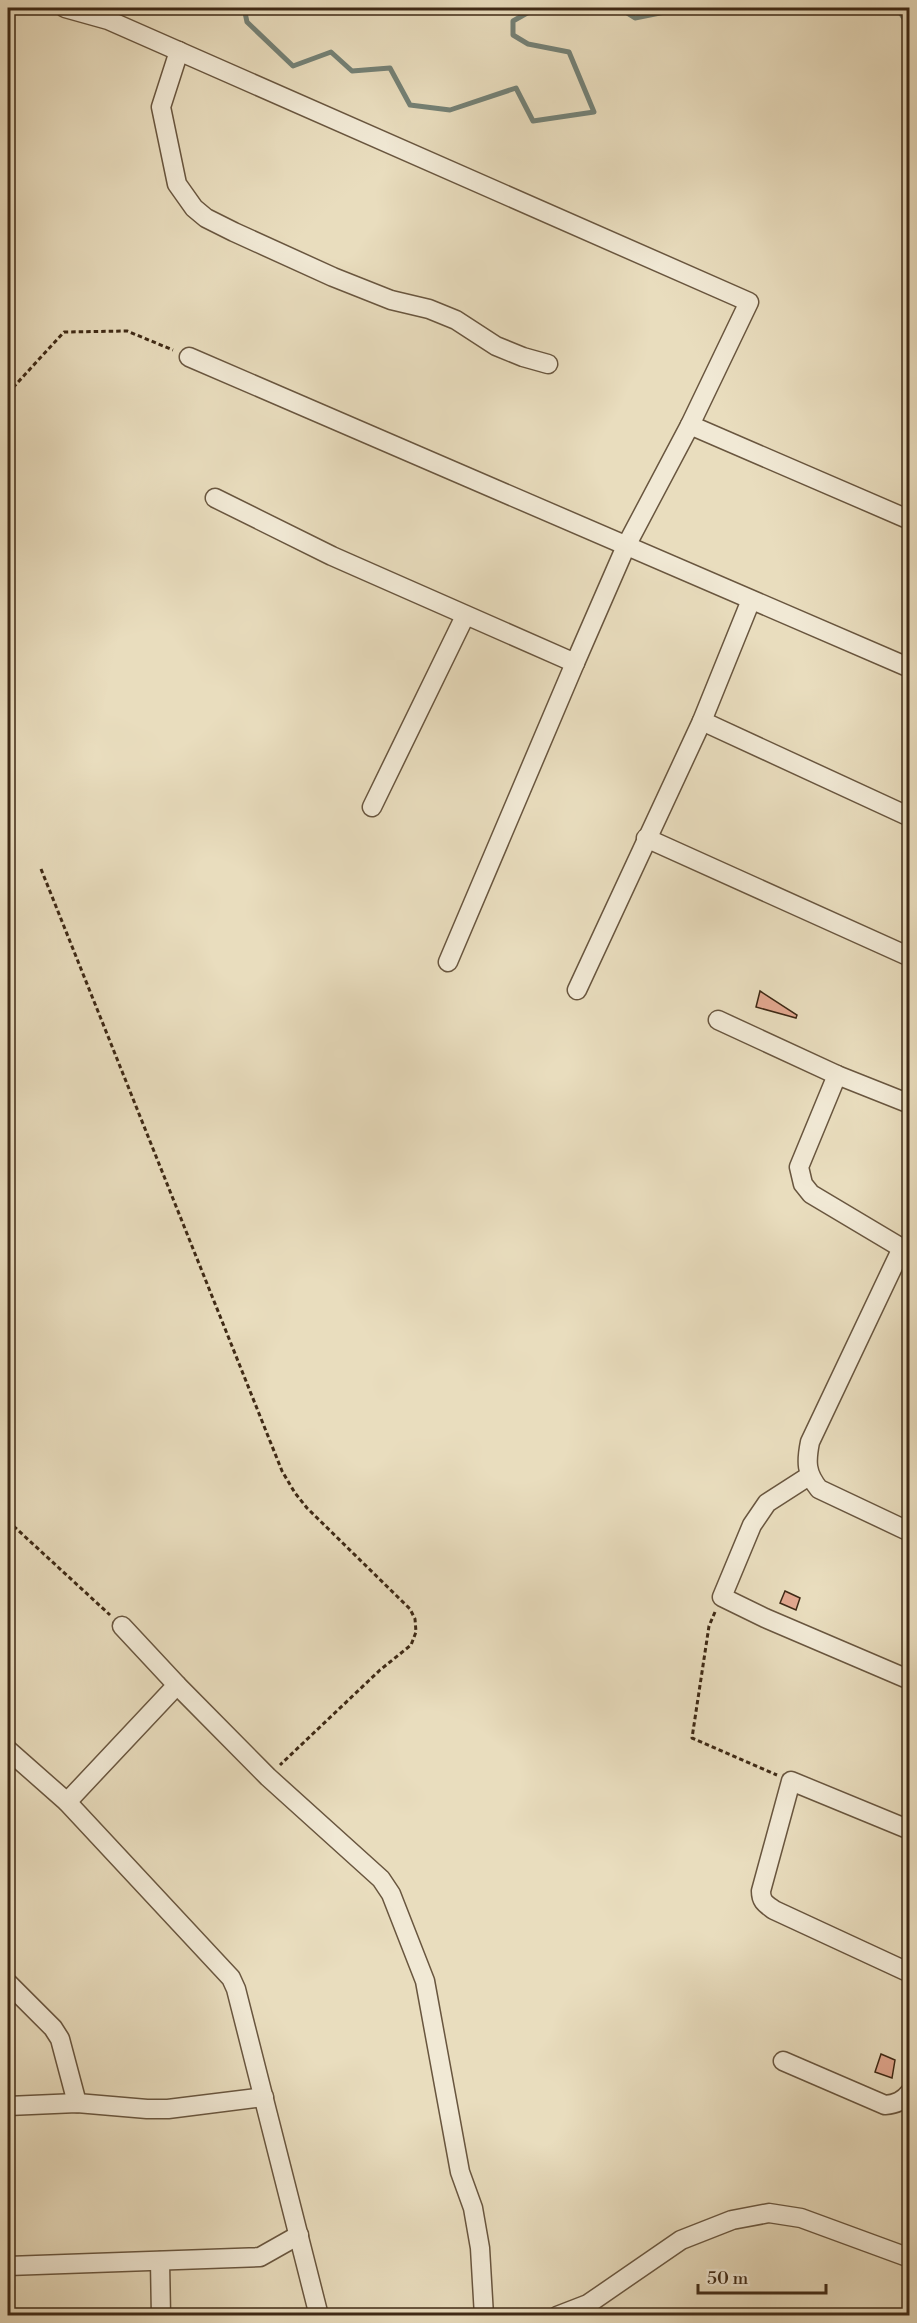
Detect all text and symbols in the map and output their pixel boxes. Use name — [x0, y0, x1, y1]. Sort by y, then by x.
scale bar — [698, 2257, 826, 2295]
text: 50 m — [707, 2267, 749, 2290]

